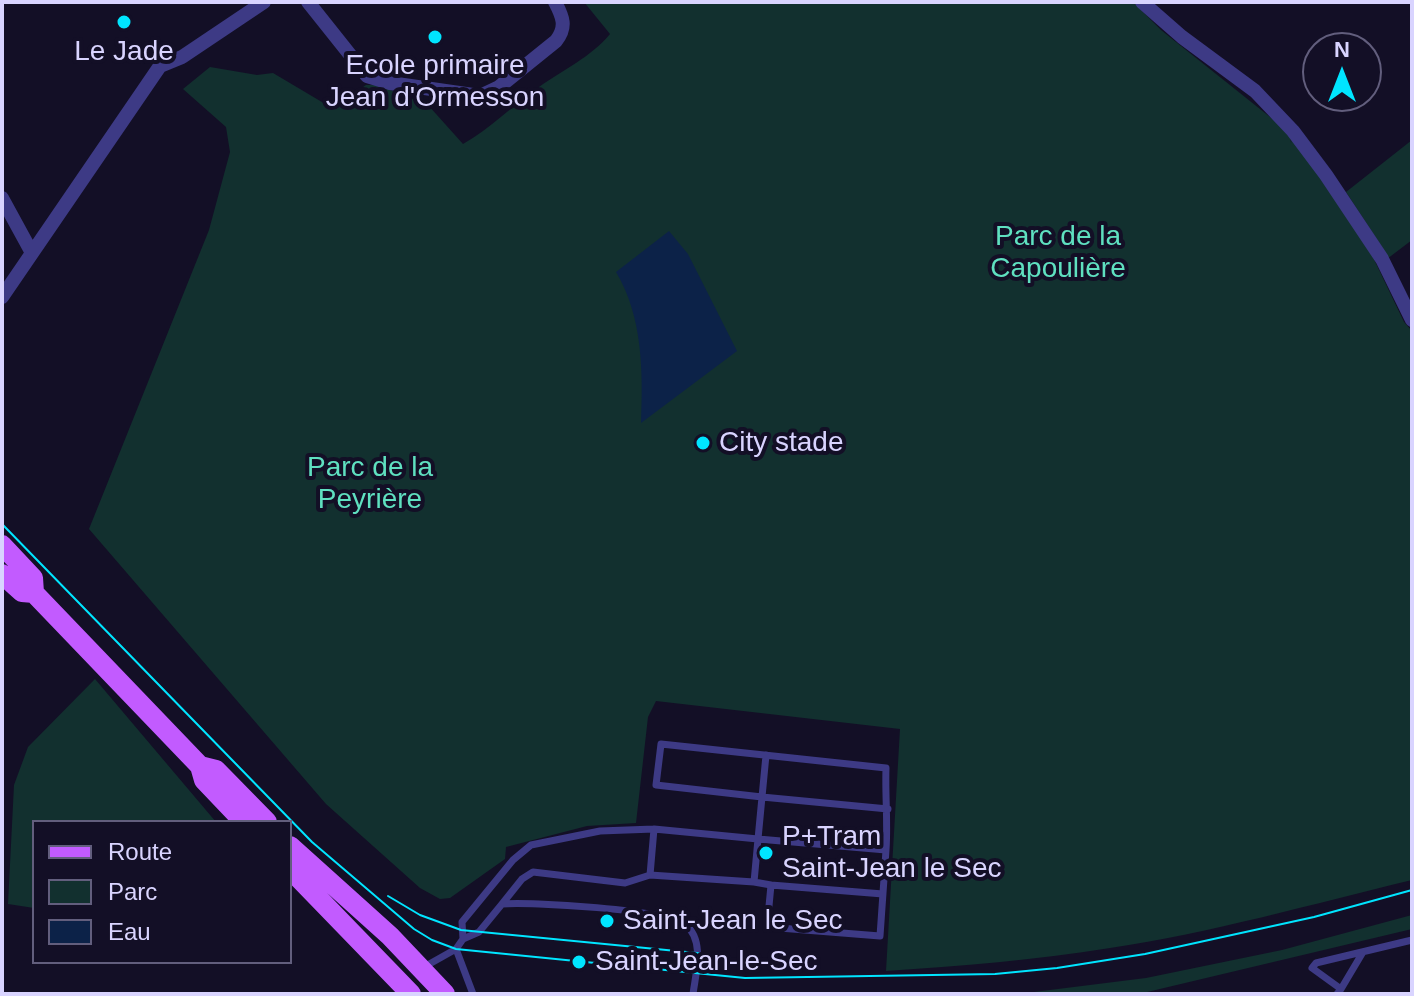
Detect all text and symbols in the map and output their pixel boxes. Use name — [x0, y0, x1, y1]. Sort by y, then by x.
marker: Le Jade — [115, 13, 133, 31]
marker: Ecole primaire Jean d'Ormesson — [426, 28, 444, 46]
north arrow — [1302, 32, 1382, 112]
place label: Le Jade — [74, 35, 174, 69]
text: N — [1334, 37, 1350, 62]
place label: Ecole primaire Jean d'Ormesson — [326, 49, 544, 115]
park label: Parc de la Capoulière — [990, 220, 1126, 286]
place label: City stade — [719, 426, 843, 460]
marker: City stade — [694, 434, 712, 452]
park label: Parc de la Peyrière — [307, 451, 433, 517]
legend — [32, 820, 292, 964]
place label: P+Tram Saint-Jean le Sec — [782, 820, 1001, 886]
text: Route — [108, 838, 172, 865]
marker: P+Tram Saint-Jean le Sec — [757, 844, 775, 862]
text: Parc — [108, 878, 157, 905]
place label: Saint-Jean le Sec — [623, 904, 842, 938]
marker: Saint-Jean le Sec — [598, 912, 616, 930]
text: Eau — [108, 918, 151, 945]
place label: Saint-Jean-le-Sec — [595, 945, 818, 979]
marker: Saint-Jean-le-Sec — [570, 953, 588, 971]

